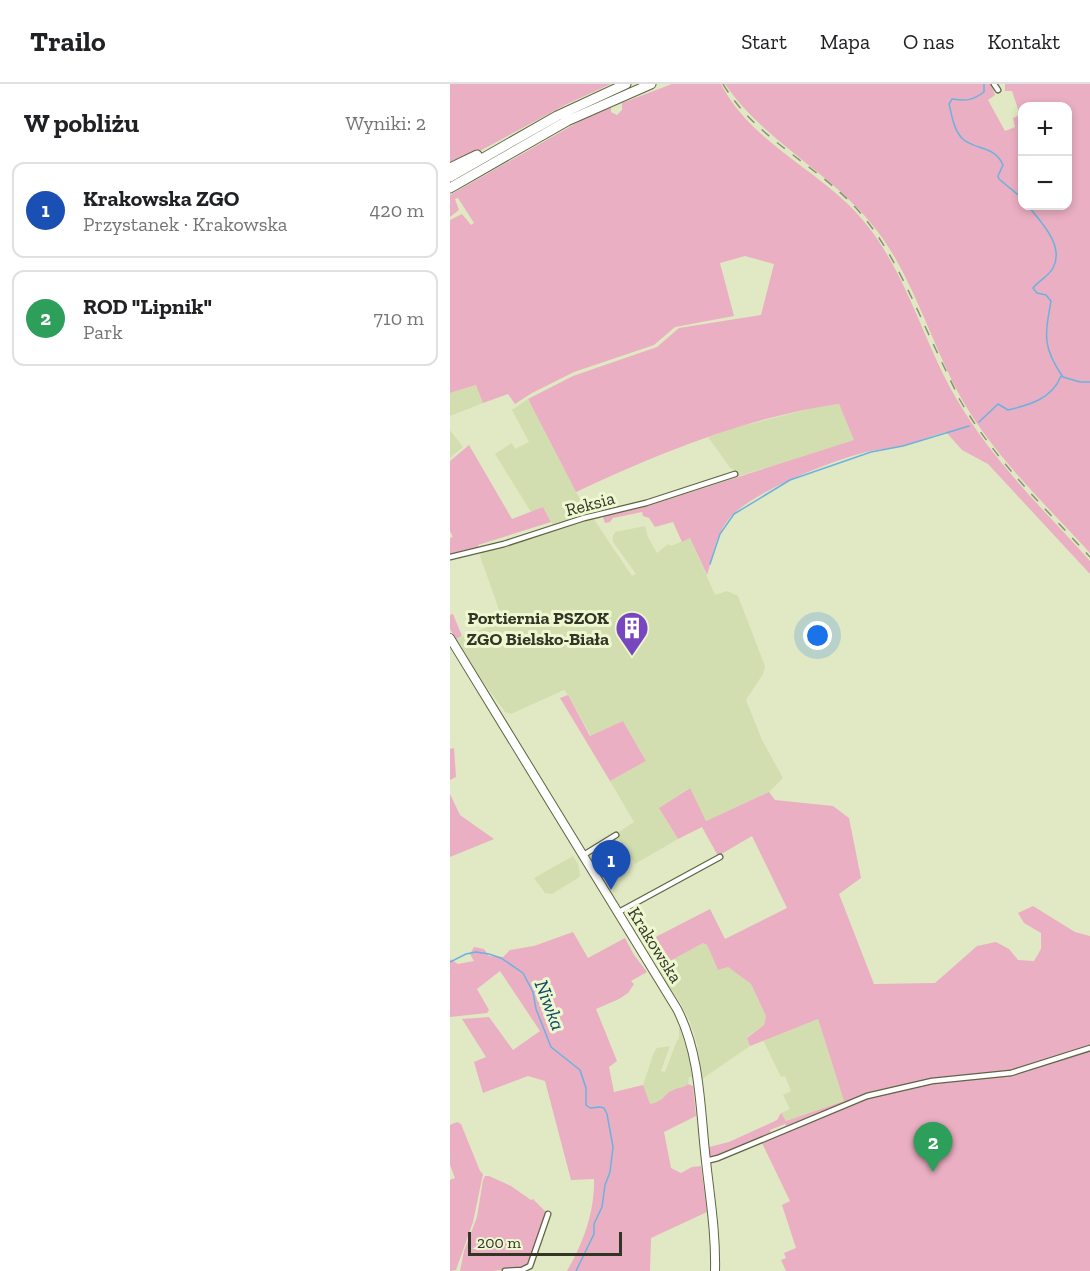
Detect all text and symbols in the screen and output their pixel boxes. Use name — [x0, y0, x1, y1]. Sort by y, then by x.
text: Trailo — [30, 25, 106, 58]
text: Start — [741, 29, 787, 54]
text: Mapa — [820, 29, 870, 54]
text: O nas — [903, 29, 954, 54]
text: Kontakt — [987, 29, 1060, 54]
map controls — [1018, 102, 1072, 210]
button: + — [1018, 102, 1072, 156]
text: W pobliżu — [24, 107, 139, 139]
text: Wyniki: 2 — [345, 111, 426, 135]
button: − — [1018, 156, 1072, 210]
text: Krakowska ZGO — [83, 185, 239, 212]
text: 1 — [41, 198, 50, 222]
text: 420 m — [370, 198, 424, 222]
text: Przystanek · Krakowska — [83, 212, 288, 236]
text: ROD "Lipnik" — [83, 293, 212, 320]
text: 2 — [40, 306, 51, 330]
text: 710 m — [374, 306, 424, 330]
text: Park — [83, 320, 123, 344]
street label: Reksia — [563, 487, 617, 521]
place label: Portiernia PSZOK ZGO Bielsko-Biała — [467, 607, 609, 650]
building icon: Portiernia PSZOK ZGO Bielsko-Biała — [614, 610, 650, 657]
your location — [803, 621, 832, 650]
pin: 1 — [592, 840, 630, 890]
street label: Krakowska — [623, 903, 687, 987]
water label: Niwka — [529, 976, 571, 1034]
pin: 2 — [914, 1122, 952, 1172]
scale bar — [468, 1229, 622, 1256]
text: 200 m — [477, 1233, 521, 1252]

